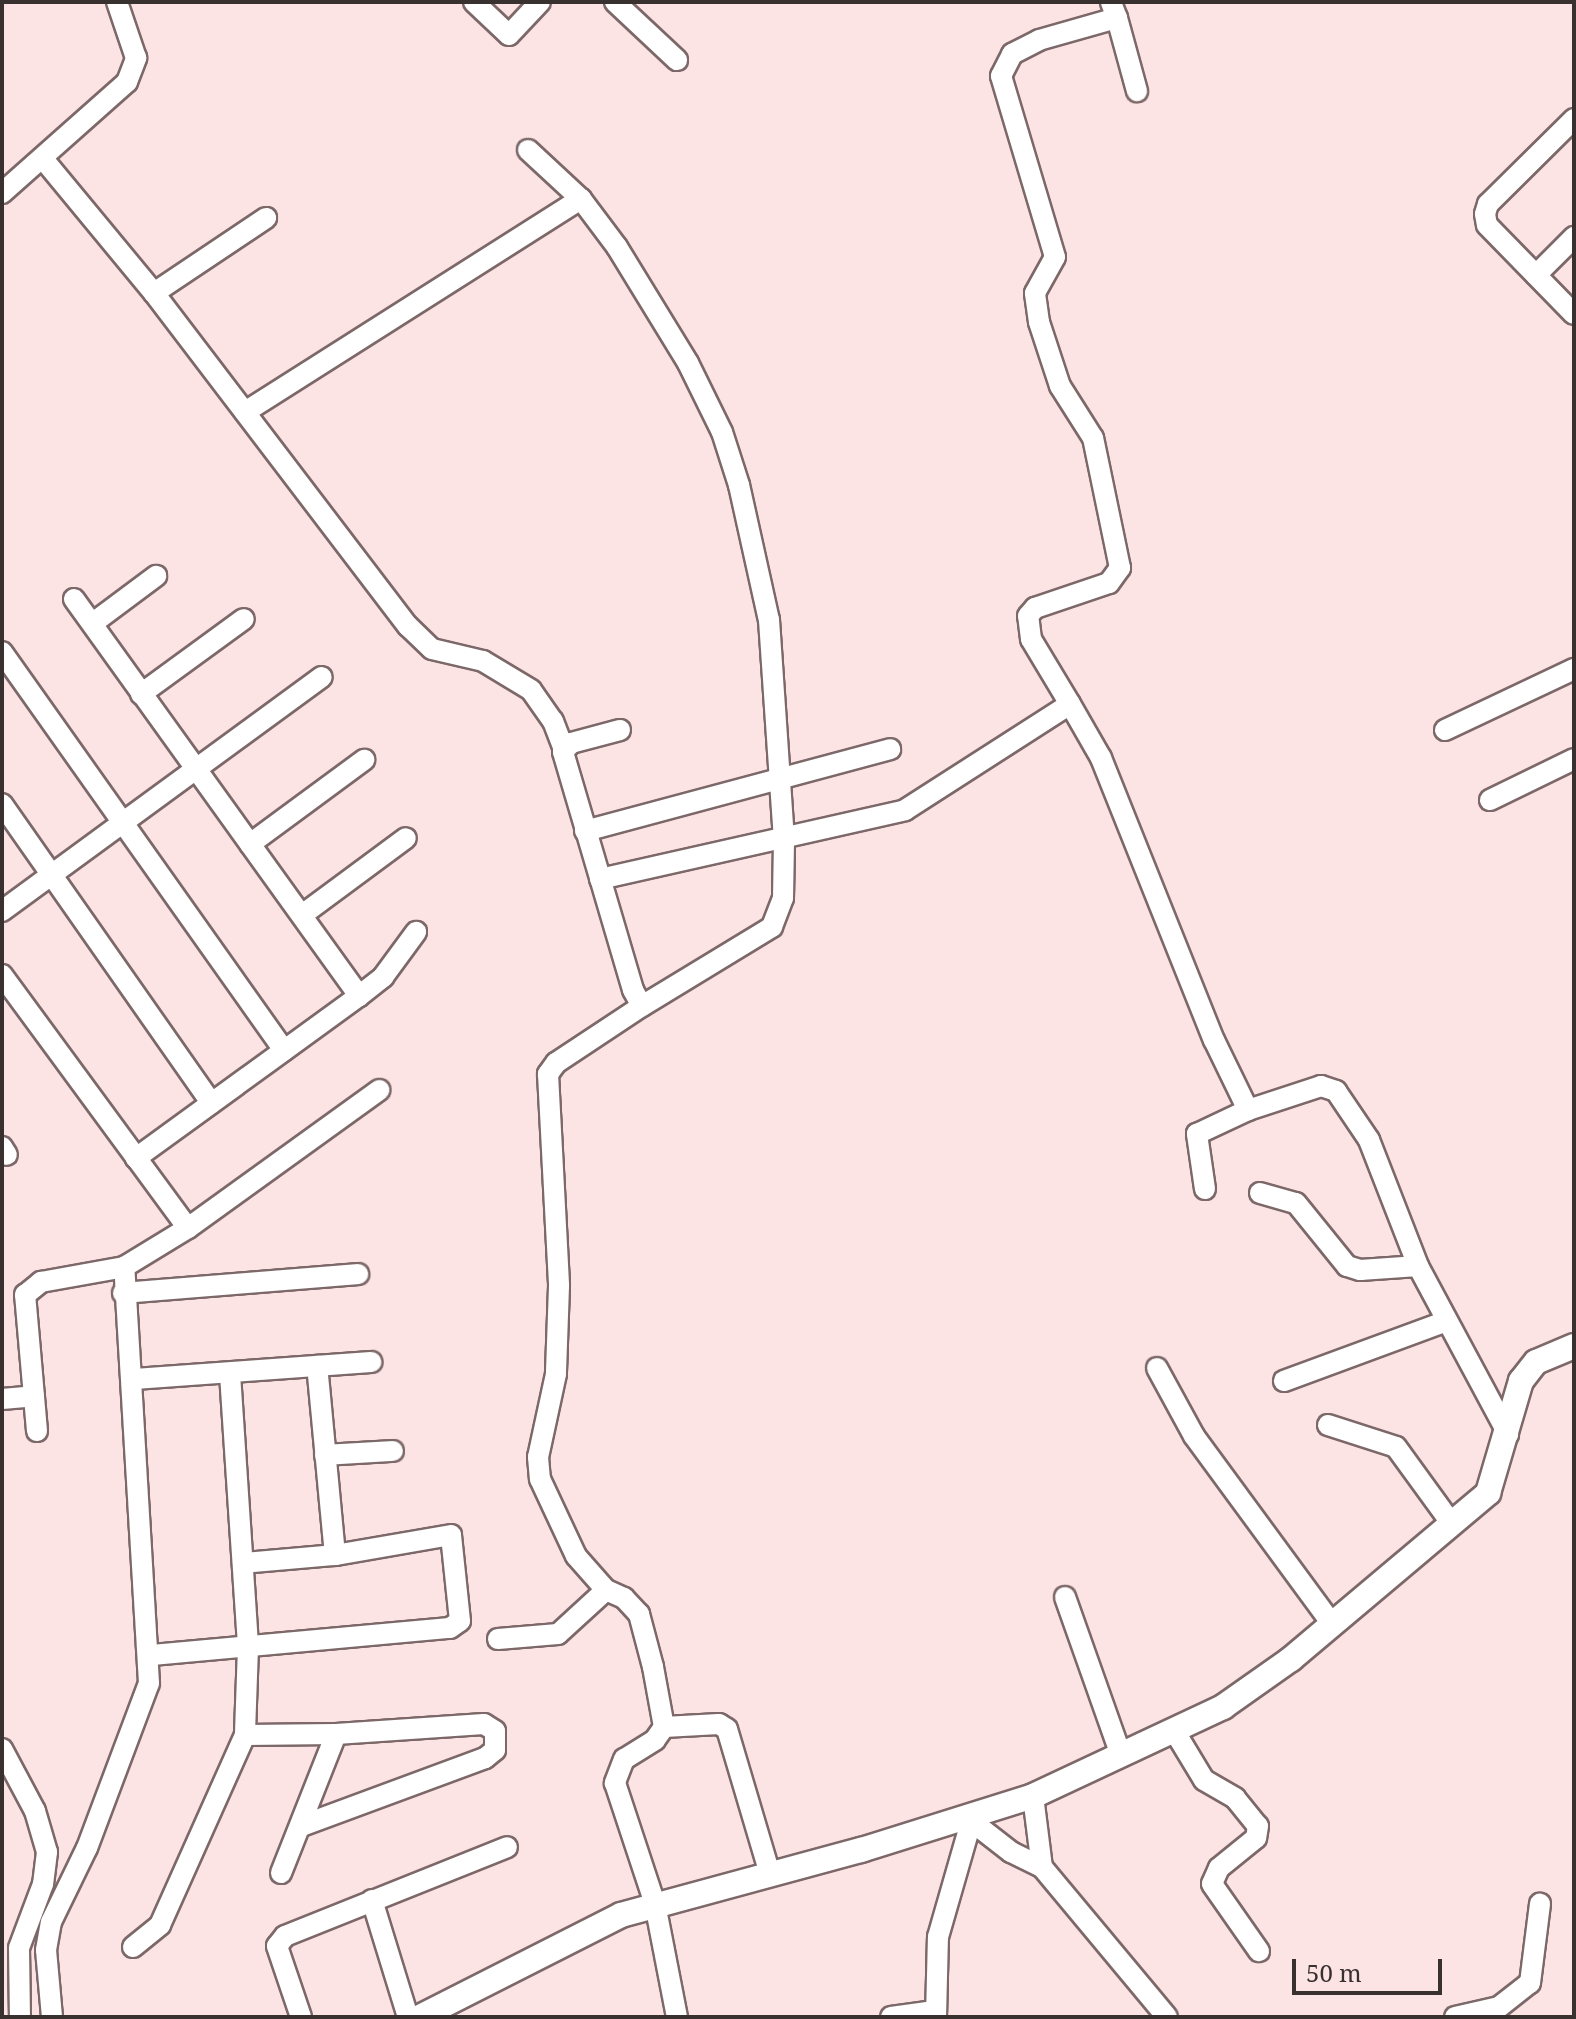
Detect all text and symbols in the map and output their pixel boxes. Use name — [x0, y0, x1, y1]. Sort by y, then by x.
scale bar — [1296, 1943, 1446, 1993]
text: 50 m — [1306, 1956, 1362, 1989]

